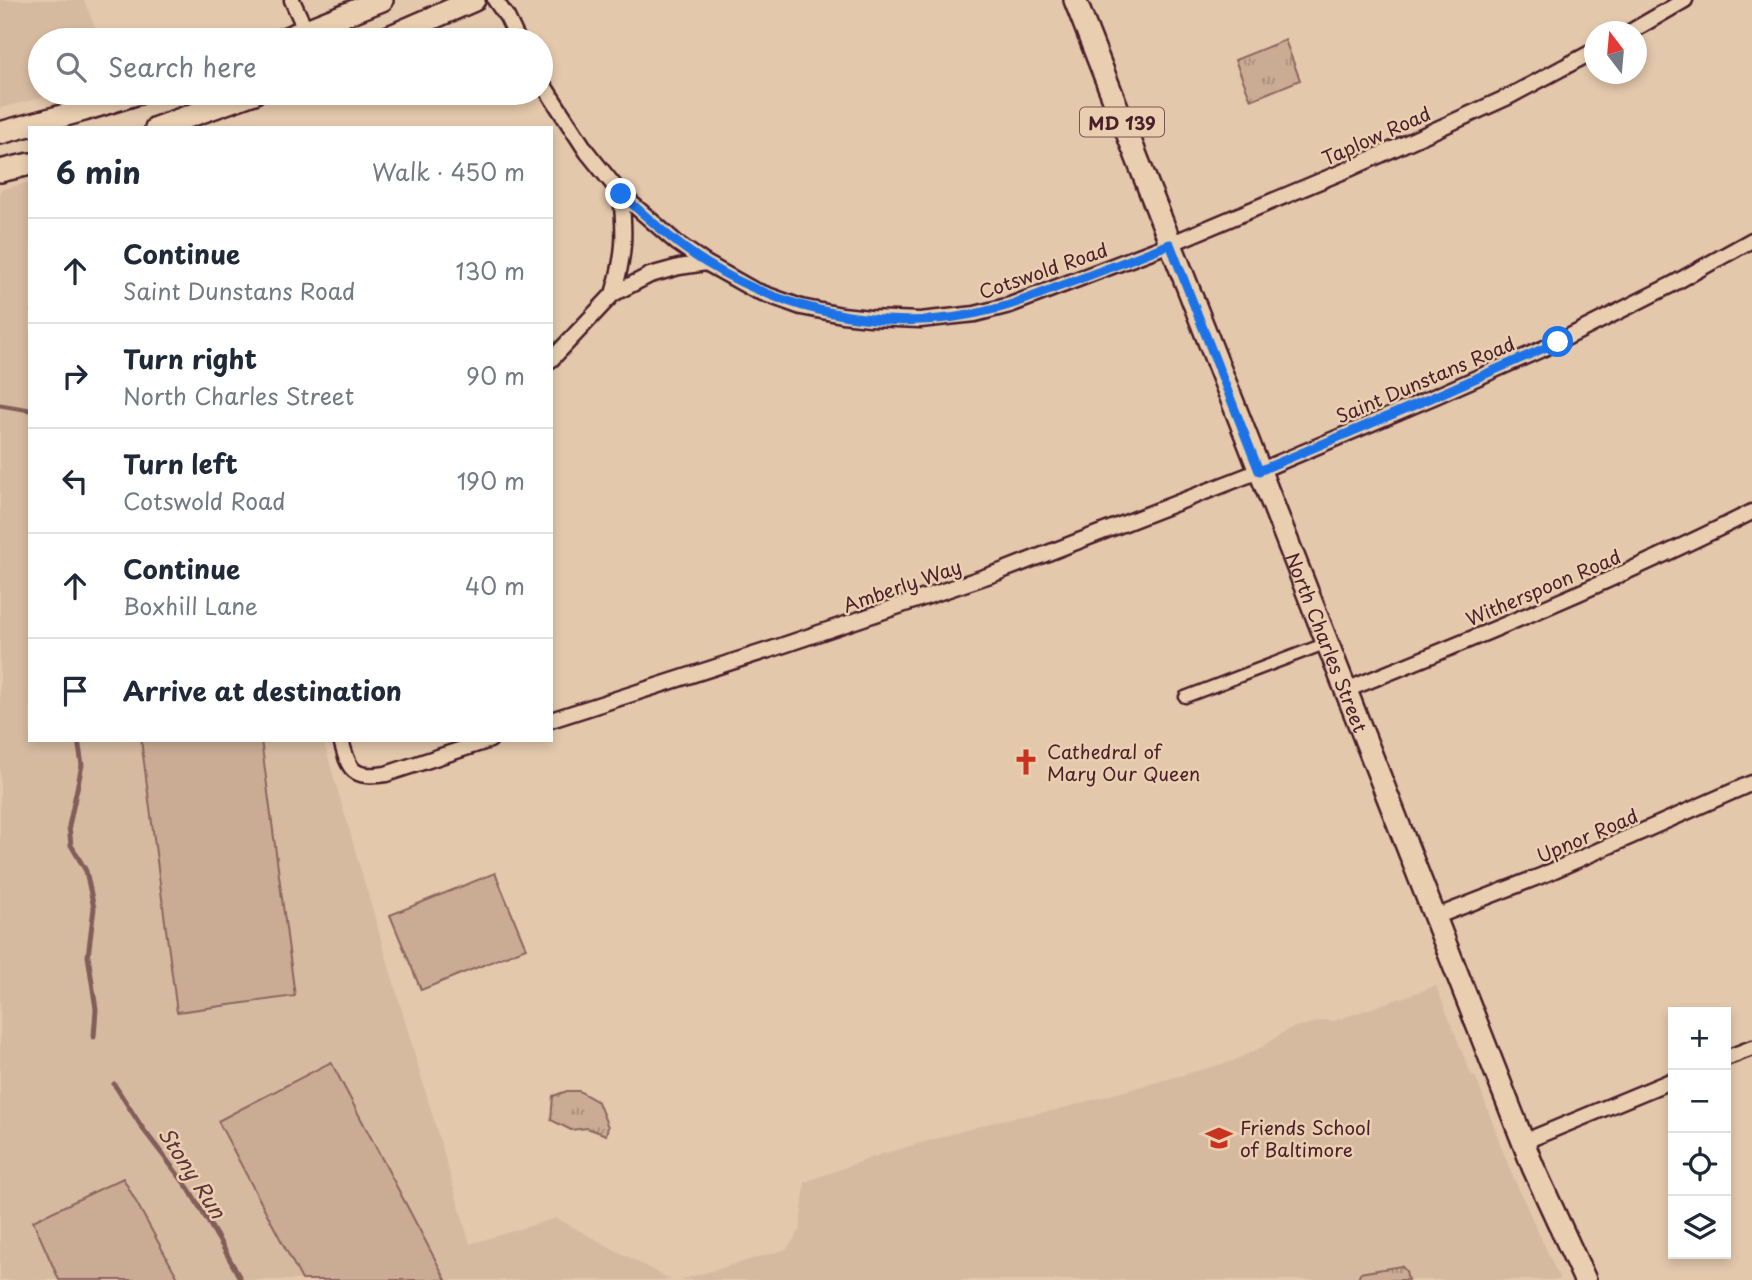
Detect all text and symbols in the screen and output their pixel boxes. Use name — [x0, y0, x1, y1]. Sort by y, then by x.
north arrow — [1584, 21, 1647, 84]
search box — [28, 28, 553, 105]
text: Search here — [108, 47, 257, 86]
icon: search — [52, 48, 90, 86]
street label: Taplow Road — [1317, 99, 1435, 171]
road number: MD 139 — [1080, 107, 1164, 136]
text: 6 min — [56, 149, 141, 194]
text: Walk · 450 m — [372, 154, 525, 189]
route end — [605, 178, 636, 209]
text: Continue — [123, 234, 240, 273]
street label: Cotswold Road — [975, 235, 1111, 305]
icon: ahead — [56, 252, 94, 290]
text: 130 m — [455, 253, 525, 288]
text: Saint Dunstans Road — [123, 273, 355, 308]
route start — [1542, 326, 1573, 357]
street label: Saint Dunstans Road — [1331, 329, 1519, 429]
text: Turn right — [123, 339, 257, 378]
icon: right — [56, 357, 94, 395]
text: 90 m — [466, 358, 525, 393]
text: North Charles Street — [123, 378, 354, 413]
text: Turn left — [123, 444, 238, 483]
icon: left — [56, 462, 94, 500]
text: 190 m — [457, 463, 525, 498]
text: Cotswold Road — [123, 483, 286, 518]
street label: Witherspoon Road — [1461, 542, 1625, 632]
street label: North Charles Street — [1279, 548, 1375, 737]
text: Continue — [123, 549, 240, 588]
street label: Amberly Way — [839, 552, 965, 618]
icon: ahead — [56, 567, 94, 605]
text: 40 m — [465, 568, 525, 603]
text: Boxhill Lane — [123, 588, 258, 623]
text: Arrive at destination — [123, 671, 402, 710]
icon: arrive — [56, 672, 94, 710]
place label: Cathedral of Mary Our Queen — [1047, 737, 1201, 787]
church icon: Cathedral of Mary Our Queen — [1011, 747, 1041, 777]
street label: Upnor Road — [1532, 801, 1642, 869]
map controls — [1668, 1007, 1731, 1259]
button: + — [1668, 1007, 1731, 1070]
button: − — [1668, 1070, 1731, 1133]
place label: Friends School of Baltimore — [1240, 1113, 1371, 1163]
water label: Stony Run — [151, 1120, 235, 1225]
school or university icon: Friends School of Baltimore — [1204, 1123, 1234, 1153]
button: locate — [1668, 1133, 1731, 1196]
button: layers — [1668, 1196, 1731, 1259]

